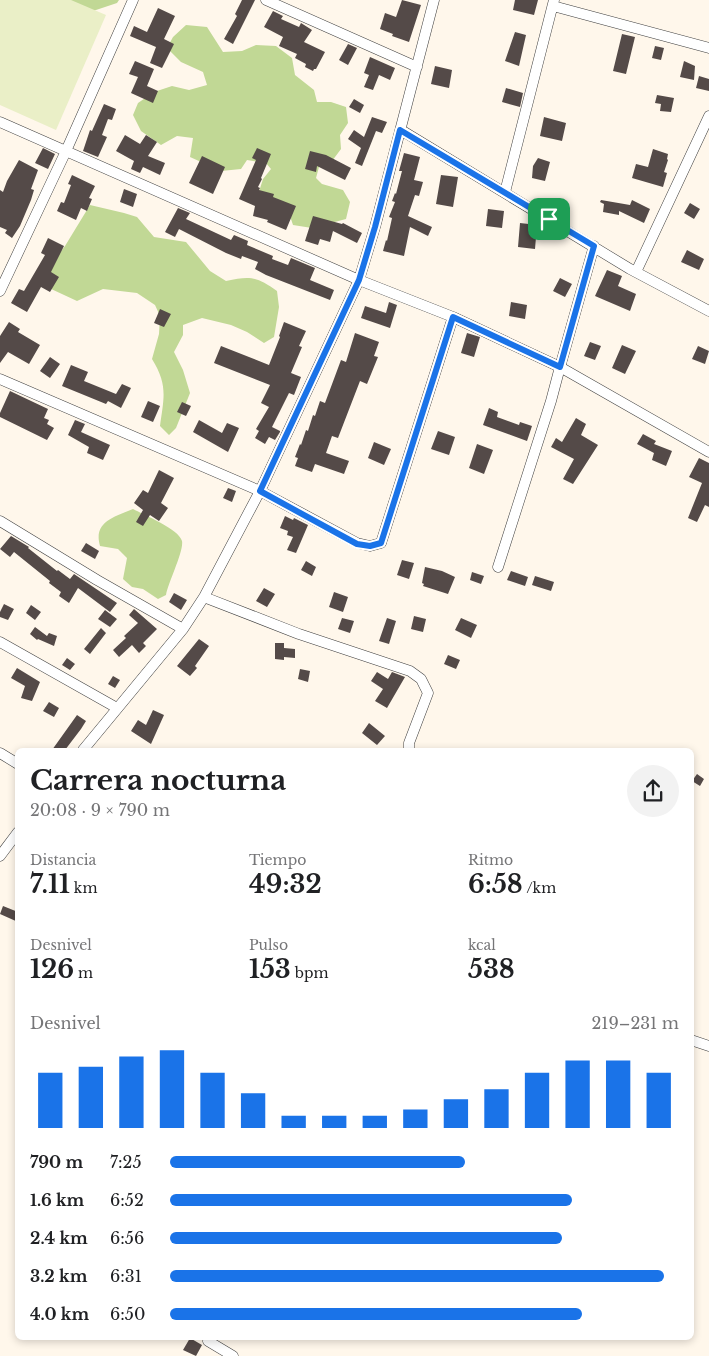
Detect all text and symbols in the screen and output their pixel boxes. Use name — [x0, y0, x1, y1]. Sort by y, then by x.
pin — [528, 198, 570, 240]
icon: arrive — [535, 205, 563, 233]
text: Carrera nocturna — [30, 763, 286, 798]
button: share — [627, 765, 679, 817]
text: 20:08 · 9 × 790 m — [30, 800, 170, 820]
text: Distancia — [30, 851, 96, 869]
text: Tiempo — [249, 851, 306, 869]
text: Ritmo — [468, 851, 513, 869]
text: 7.11 — [30, 869, 70, 900]
text: 49:32 — [249, 869, 322, 900]
text: 6:58 — [468, 869, 523, 900]
text: km — [70, 879, 97, 897]
text: /km — [523, 879, 556, 897]
text: Desnivel — [30, 936, 92, 954]
text: Pulso — [249, 936, 288, 954]
text: kcal — [468, 936, 496, 954]
text: 126 — [30, 954, 74, 985]
text: 153 — [249, 954, 291, 985]
text: 538 — [468, 954, 515, 985]
text: m — [74, 964, 93, 982]
text: bpm — [291, 964, 328, 982]
text: Desnivel — [30, 1013, 101, 1033]
text: 219–231 m — [592, 1013, 679, 1033]
text: 790 m — [30, 1152, 83, 1172]
text: 7:25 — [110, 1152, 142, 1172]
text: 1.6 km — [30, 1190, 84, 1210]
text: 6:52 — [110, 1190, 144, 1210]
text: 2.4 km — [30, 1228, 88, 1248]
text: 6:56 — [110, 1228, 144, 1248]
text: 3.2 km — [30, 1266, 87, 1286]
text: 6:31 — [110, 1266, 142, 1286]
text: 4.0 km — [30, 1304, 89, 1324]
text: 6:50 — [110, 1304, 145, 1324]

